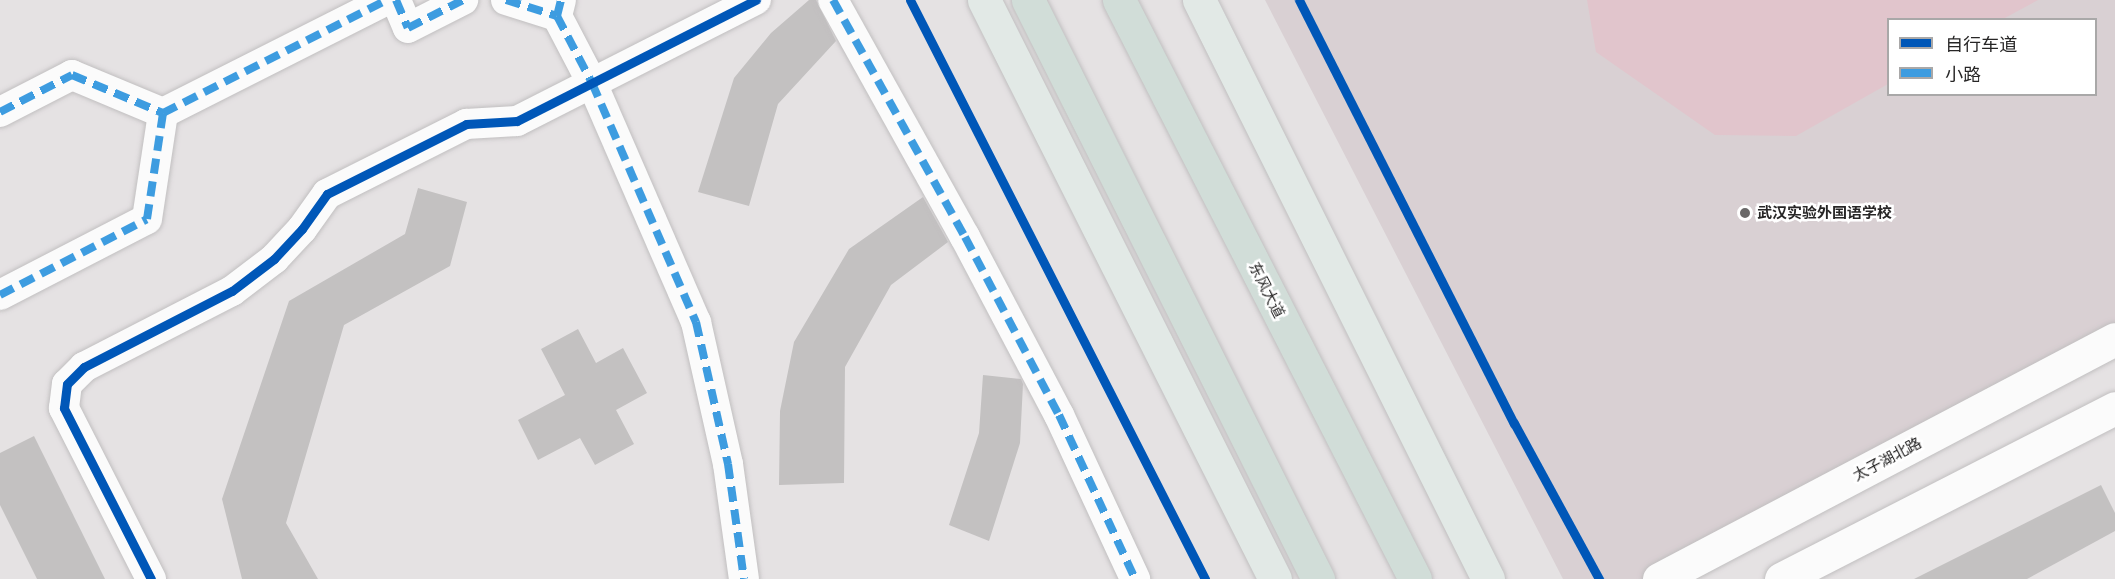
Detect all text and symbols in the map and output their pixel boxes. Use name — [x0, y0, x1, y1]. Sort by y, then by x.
legend — [1887, 18, 2097, 96]
text: 自行车道 — [1945, 33, 2017, 56]
text: 小路 — [1945, 63, 1981, 86]
place label: 武汉实验外国语学校 — [1757, 204, 1892, 222]
marker: 武汉实验外国语学校 — [1738, 206, 1752, 220]
street label: 东风大道 — [1245, 259, 1289, 321]
street label: 太子湖北路 — [1850, 433, 1924, 485]

